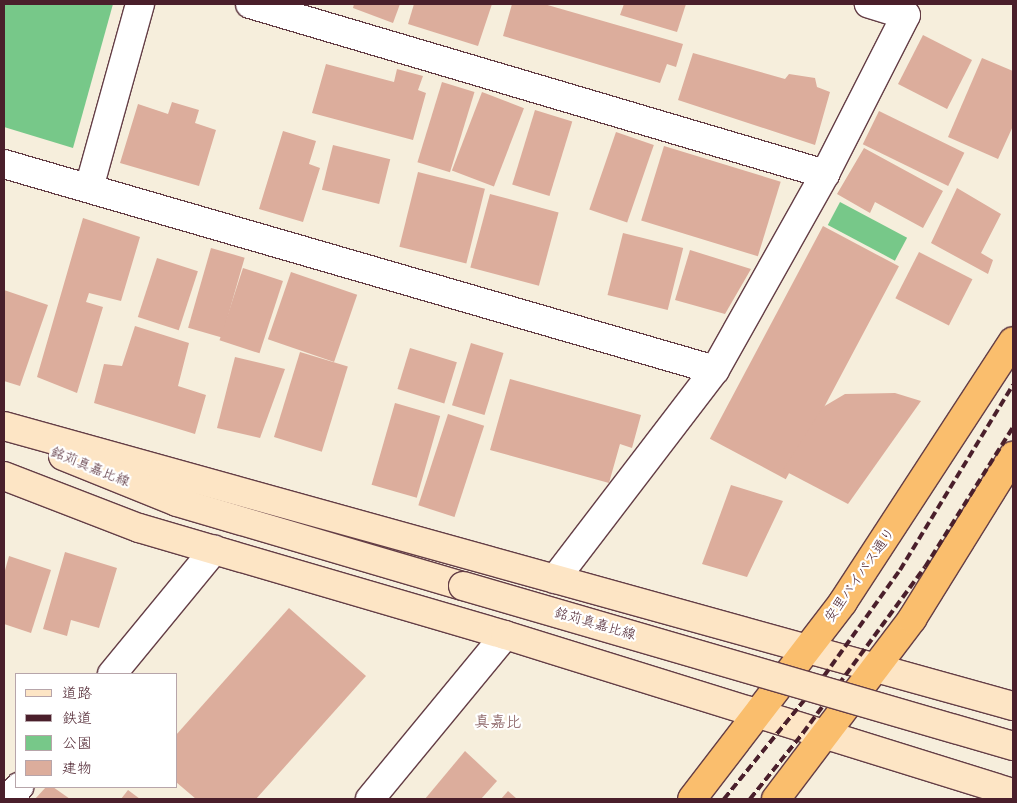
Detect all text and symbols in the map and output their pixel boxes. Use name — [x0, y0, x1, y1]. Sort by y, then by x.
street label: 銘苅真嘉比線 — [48, 443, 132, 491]
street label: 安里バイパス通り — [821, 524, 899, 626]
street label: 銘苅真嘉比線 — [552, 604, 638, 644]
legend — [15, 673, 178, 788]
text: 道路 — [62, 680, 92, 706]
text: 鉄道 — [62, 705, 92, 731]
district label: 真嘉比 — [474, 712, 522, 732]
text: 公園 — [62, 730, 92, 756]
text: 建物 — [62, 755, 92, 781]

